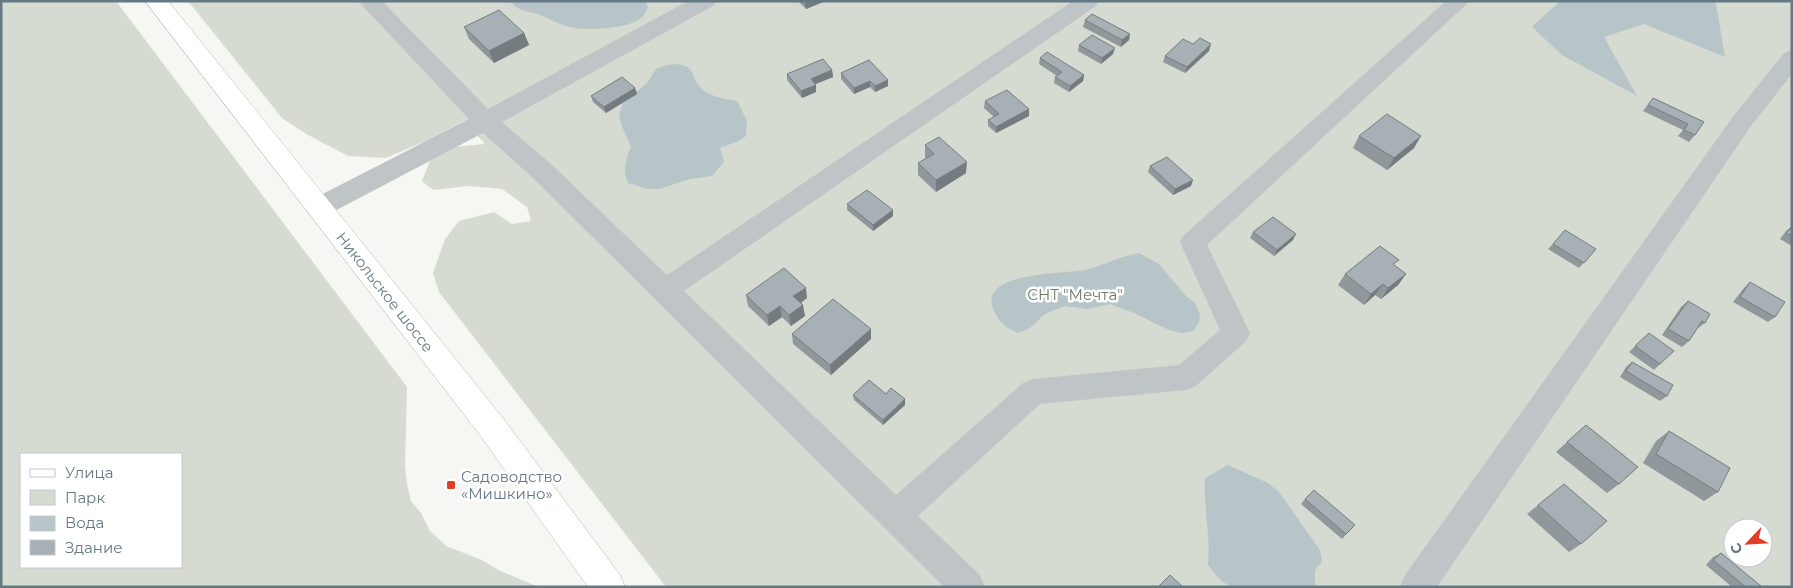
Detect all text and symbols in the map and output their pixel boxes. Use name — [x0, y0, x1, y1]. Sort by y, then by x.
street label: Никольское шоссе — [332, 228, 438, 356]
park label: СНТ "Мечта" — [1027, 285, 1123, 304]
legend — [20, 453, 182, 568]
text: Улица — [65, 463, 113, 482]
place label: Садоводство «Мишкино» — [461, 467, 562, 503]
marker: Садоводство «Мишкино» — [445, 479, 457, 491]
text: Парк — [65, 488, 105, 507]
text: Вода — [65, 513, 104, 532]
north arrow — [1723, 518, 1773, 568]
text: Здание — [65, 538, 123, 557]
text: С — [1726, 540, 1747, 557]

